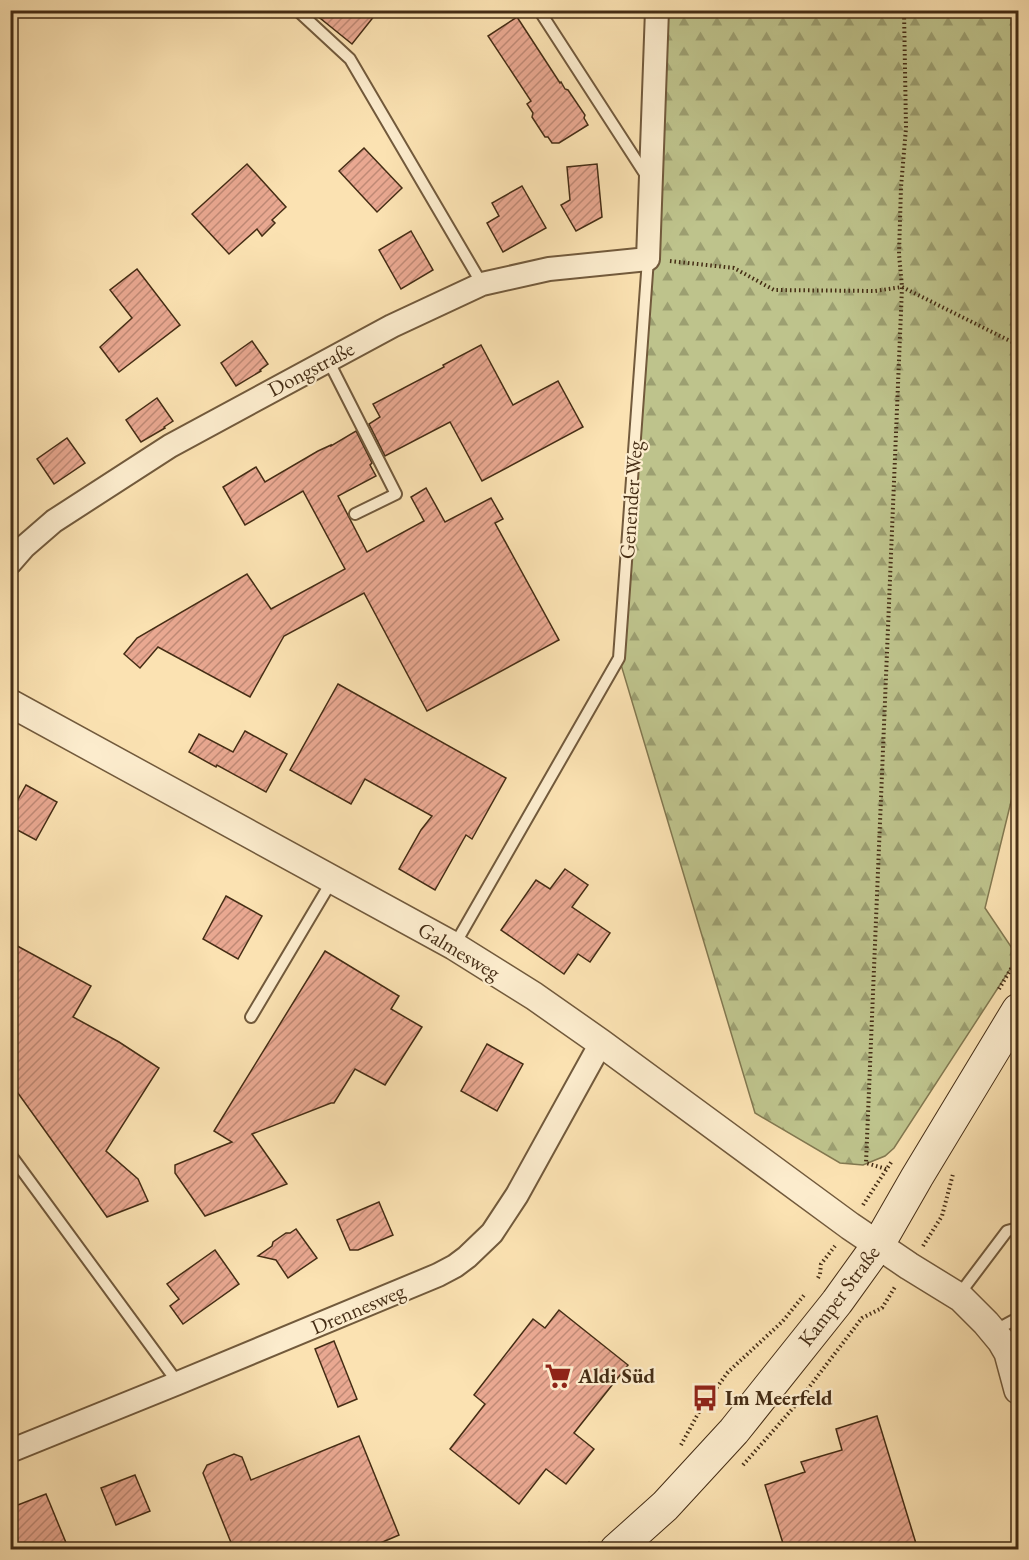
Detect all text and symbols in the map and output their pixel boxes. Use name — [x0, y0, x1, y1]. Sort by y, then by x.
street label: Dongstraße — [263, 335, 359, 403]
street label: Genender Weg — [613, 439, 648, 560]
street label: Galmesweg — [413, 916, 506, 986]
street label: Kamper Straße — [792, 1240, 885, 1352]
street label: Drennesweg — [307, 1276, 410, 1340]
supermarket icon: Aldi Süd — [543, 1361, 573, 1391]
place label: Aldi Süd — [577, 1362, 655, 1389]
bus stop icon: Im Meerfeld — [690, 1383, 720, 1413]
place label: Im Meerfeld — [725, 1384, 833, 1411]

